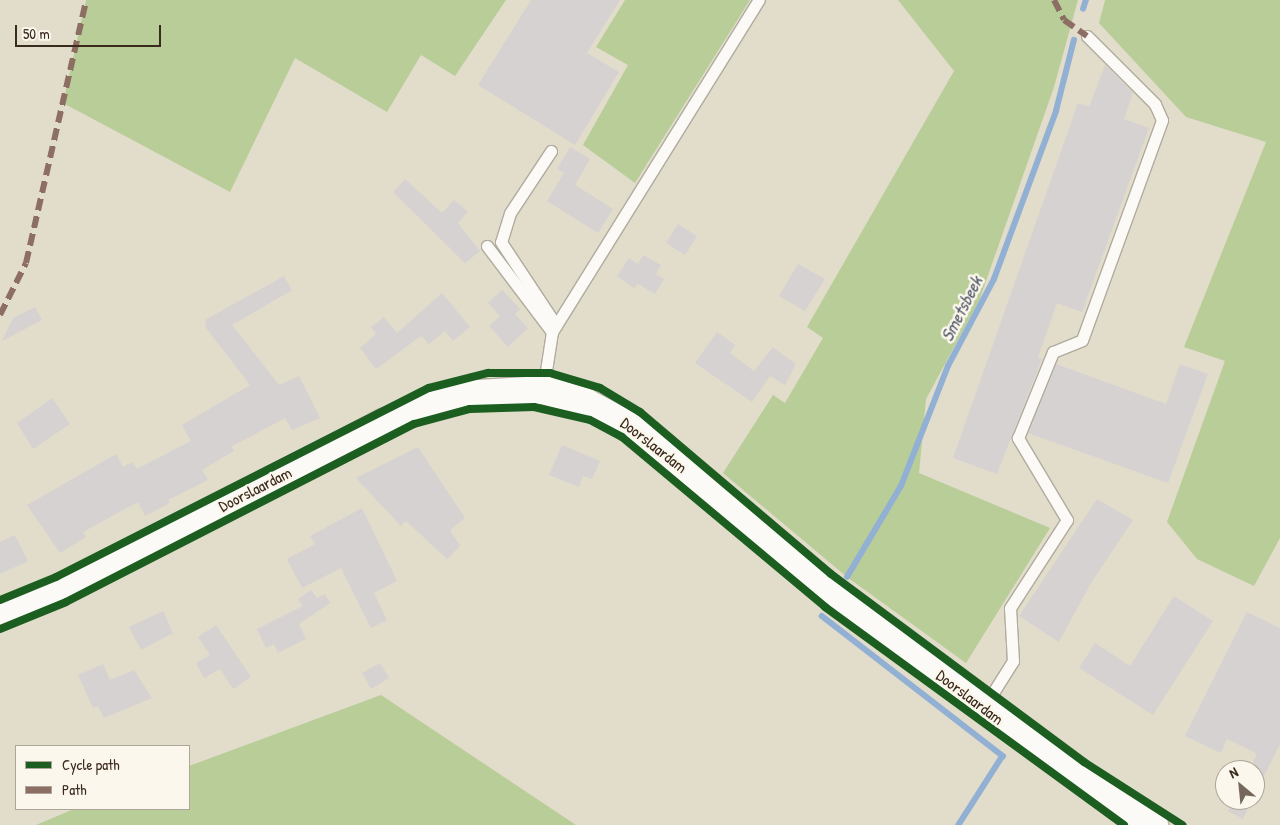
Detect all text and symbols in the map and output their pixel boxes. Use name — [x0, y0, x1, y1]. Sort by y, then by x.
scale bar — [18, 15, 164, 47]
text: 50 m — [23, 23, 50, 44]
water label: Smetsbeek — [936, 273, 988, 345]
street label: Doorslaardam — [617, 413, 691, 477]
street label: Doorslaardam — [215, 462, 295, 516]
street label: Doorslaardam — [933, 666, 1007, 728]
legend — [15, 745, 190, 810]
text: Cycle path — [62, 754, 120, 775]
north arrow — [1215, 760, 1265, 810]
text: N — [1225, 762, 1241, 782]
text: Path — [62, 779, 87, 800]

